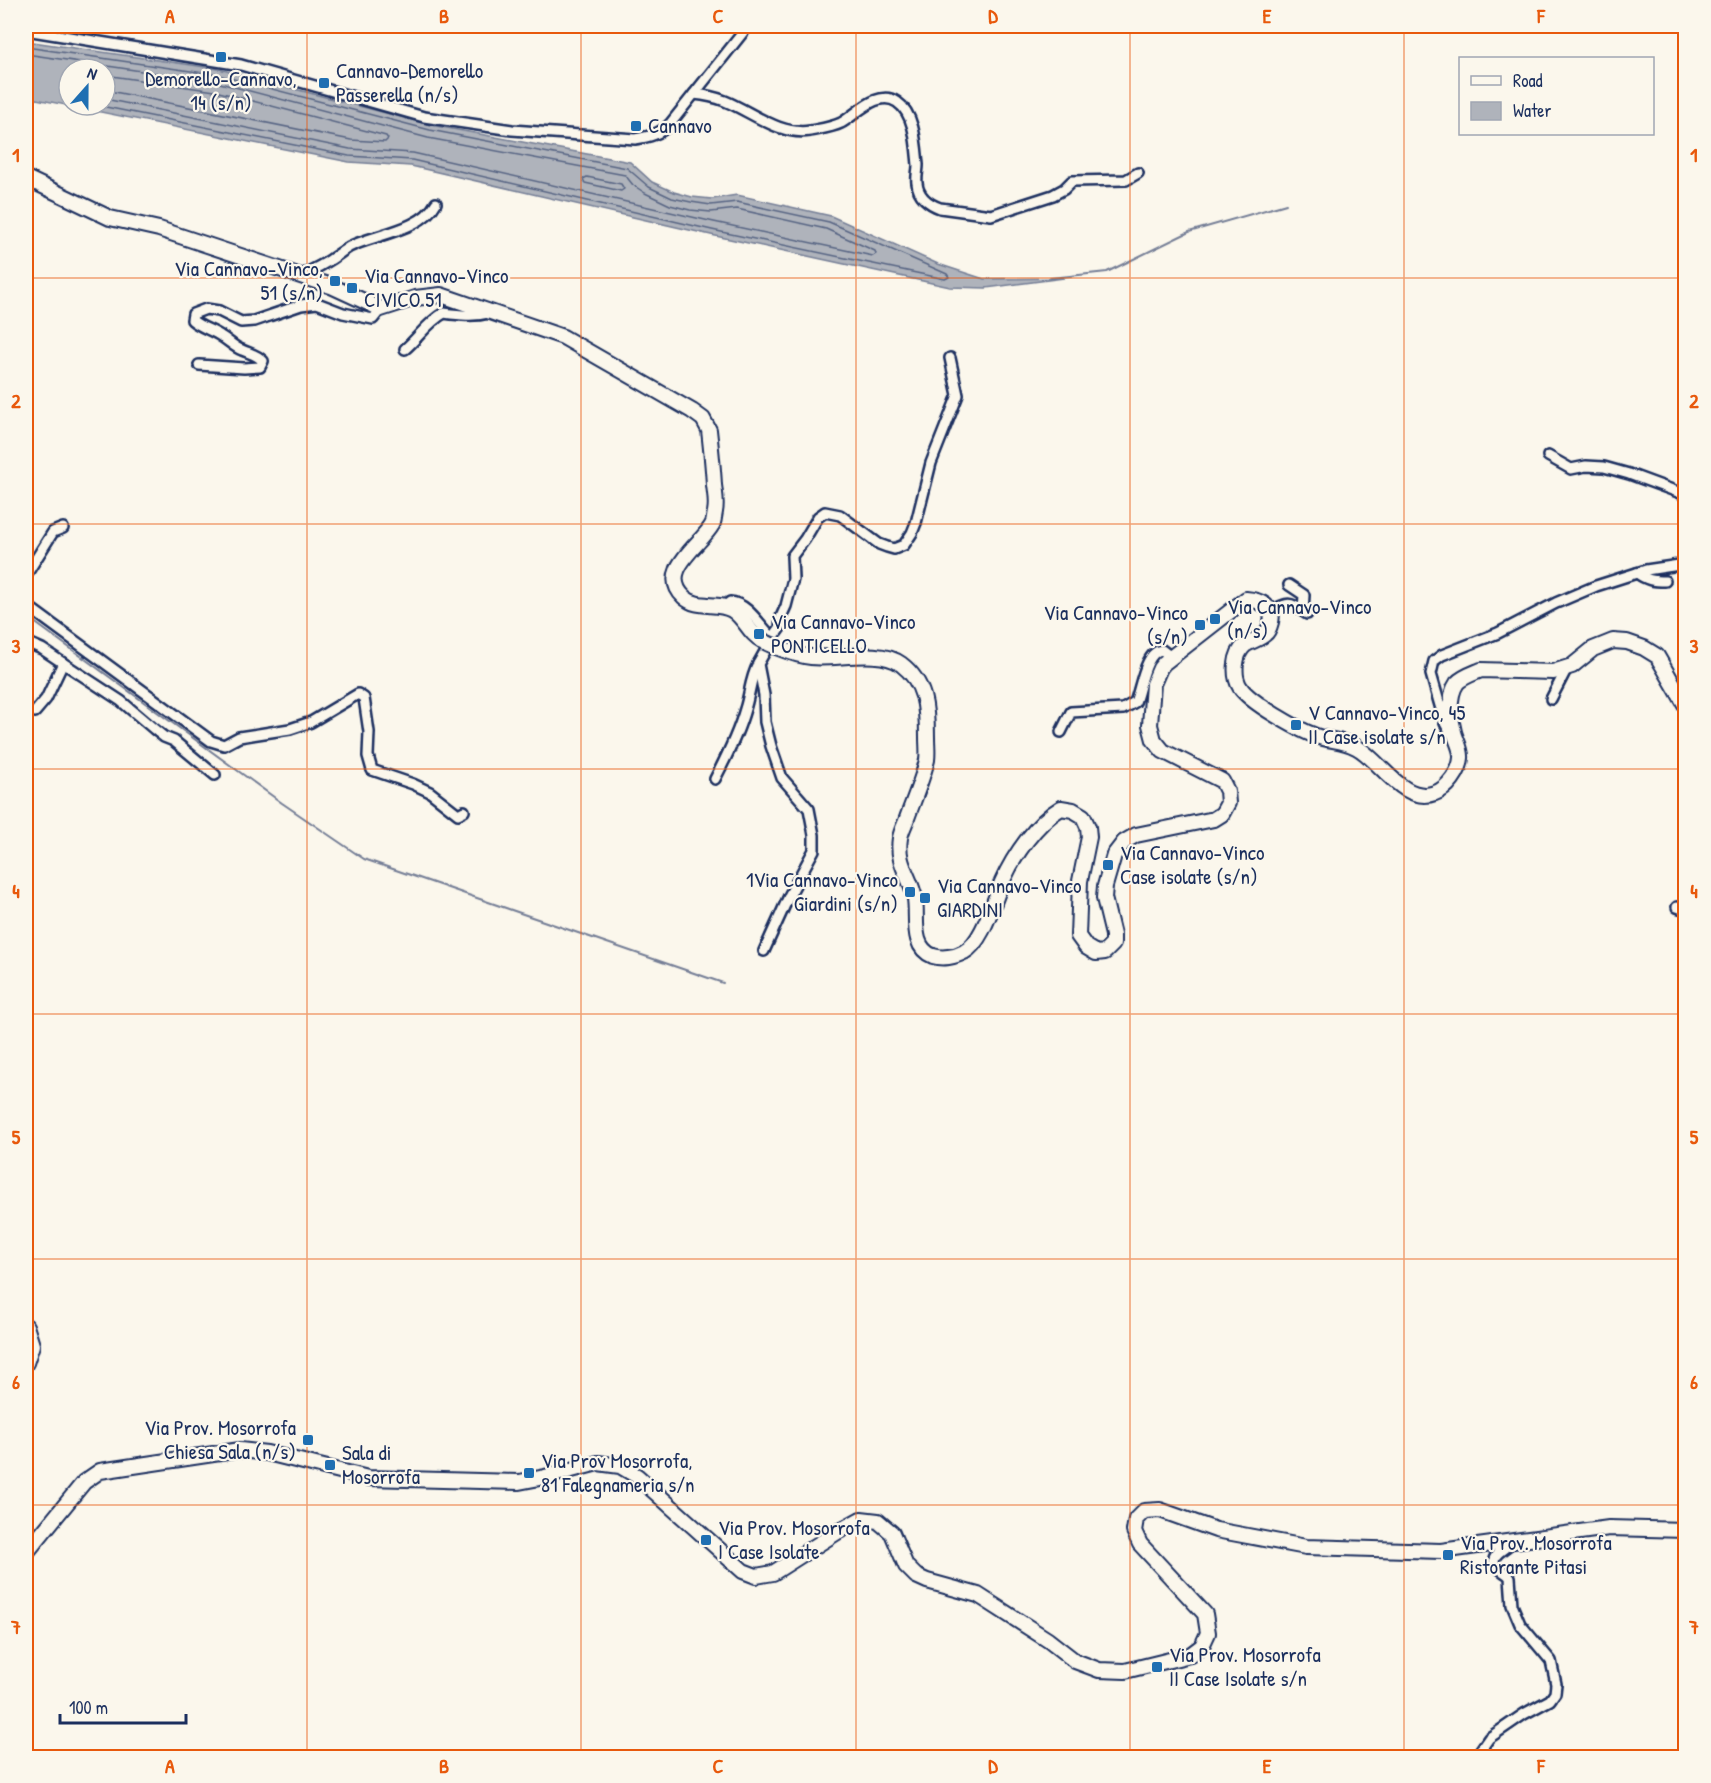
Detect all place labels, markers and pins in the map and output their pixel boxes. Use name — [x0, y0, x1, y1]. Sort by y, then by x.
marker: Demorello-Cannavo, 14 (s/n) — [214, 50, 228, 64]
place label: Cannavo-Demorello Passerella (n/s) — [336, 56, 483, 109]
place label: Demorello-Cannavo, 14 (s/n) — [145, 64, 297, 117]
marker: Cannavo-Demorello Passerella (n/s) — [317, 76, 331, 90]
place label: Cannavo — [648, 111, 712, 140]
marker: Cannavo — [629, 119, 643, 133]
place label: Via Cannavo-Vinco, 51 (s/n) — [174, 254, 323, 307]
place label: Via Cannavo-Vinco CIVICO 51 — [364, 261, 508, 314]
marker: Via Cannavo-Vinco, 51 (s/n) — [328, 274, 342, 288]
marker: Via Cannavo-Vinco CIVICO 51 — [345, 281, 359, 295]
place label: Via Cannavo-Vinco (n/s) — [1227, 592, 1371, 645]
place label: Via Cannavo-Vinco (s/n) — [1044, 598, 1188, 651]
place label: Via Cannavo-Vinco PONTICELLO — [771, 607, 915, 660]
marker: Via Cannavo-Vinco (n/s) — [1208, 612, 1222, 626]
marker: Via Cannavo-Vinco (s/n) — [1193, 618, 1207, 632]
marker: Via Cannavo-Vinco PONTICELLO — [752, 627, 766, 641]
place label: V Cannavo-Vinco, 45 II Case isolate s/n — [1308, 698, 1465, 751]
marker: V Cannavo-Vinco, 45 II Case isolate s/n — [1289, 718, 1303, 732]
place label: Via Cannavo-Vinco Case isolate (s/n) — [1120, 838, 1264, 891]
marker: Via Cannavo-Vinco Case isolate (s/n) — [1101, 858, 1115, 872]
place label: 1Via Cannavo-Vinco Giardini (s/n) — [746, 865, 898, 918]
place label: Via Cannavo-Vinco GIARDINI — [937, 871, 1081, 924]
marker: 1Via Cannavo-Vinco Giardini (s/n) — [903, 885, 917, 899]
marker: Via Cannavo-Vinco GIARDINI — [918, 891, 932, 905]
place label: Via Prov. Mosorrofa Chiesa Sala (n/s) — [144, 1413, 296, 1466]
marker: Via Prov. Mosorrofa Chiesa Sala (n/s) — [301, 1433, 315, 1447]
place label: Sala di Mosorrofa — [342, 1438, 420, 1491]
place label: Via Prov Mosorrofa, 81 Falegnameria s/n — [541, 1446, 695, 1499]
marker: Sala di Mosorrofa — [323, 1458, 337, 1472]
marker: Via Prov Mosorrofa, 81 Falegnameria s/n — [522, 1466, 536, 1480]
place label: Via Prov. Mosorrofa I Case Isolate — [718, 1513, 870, 1566]
place label: Via Prov. Mosorrofa Ristorante Pitasi — [1460, 1528, 1612, 1581]
marker: Via Prov. Mosorrofa I Case Isolate — [699, 1533, 713, 1547]
marker: Via Prov. Mosorrofa Ristorante Pitasi — [1441, 1548, 1455, 1562]
place label: Via Prov. Mosorrofa II Case Isolate s/n — [1169, 1640, 1321, 1693]
marker: Via Prov. Mosorrofa II Case Isolate s/n — [1150, 1660, 1164, 1674]

